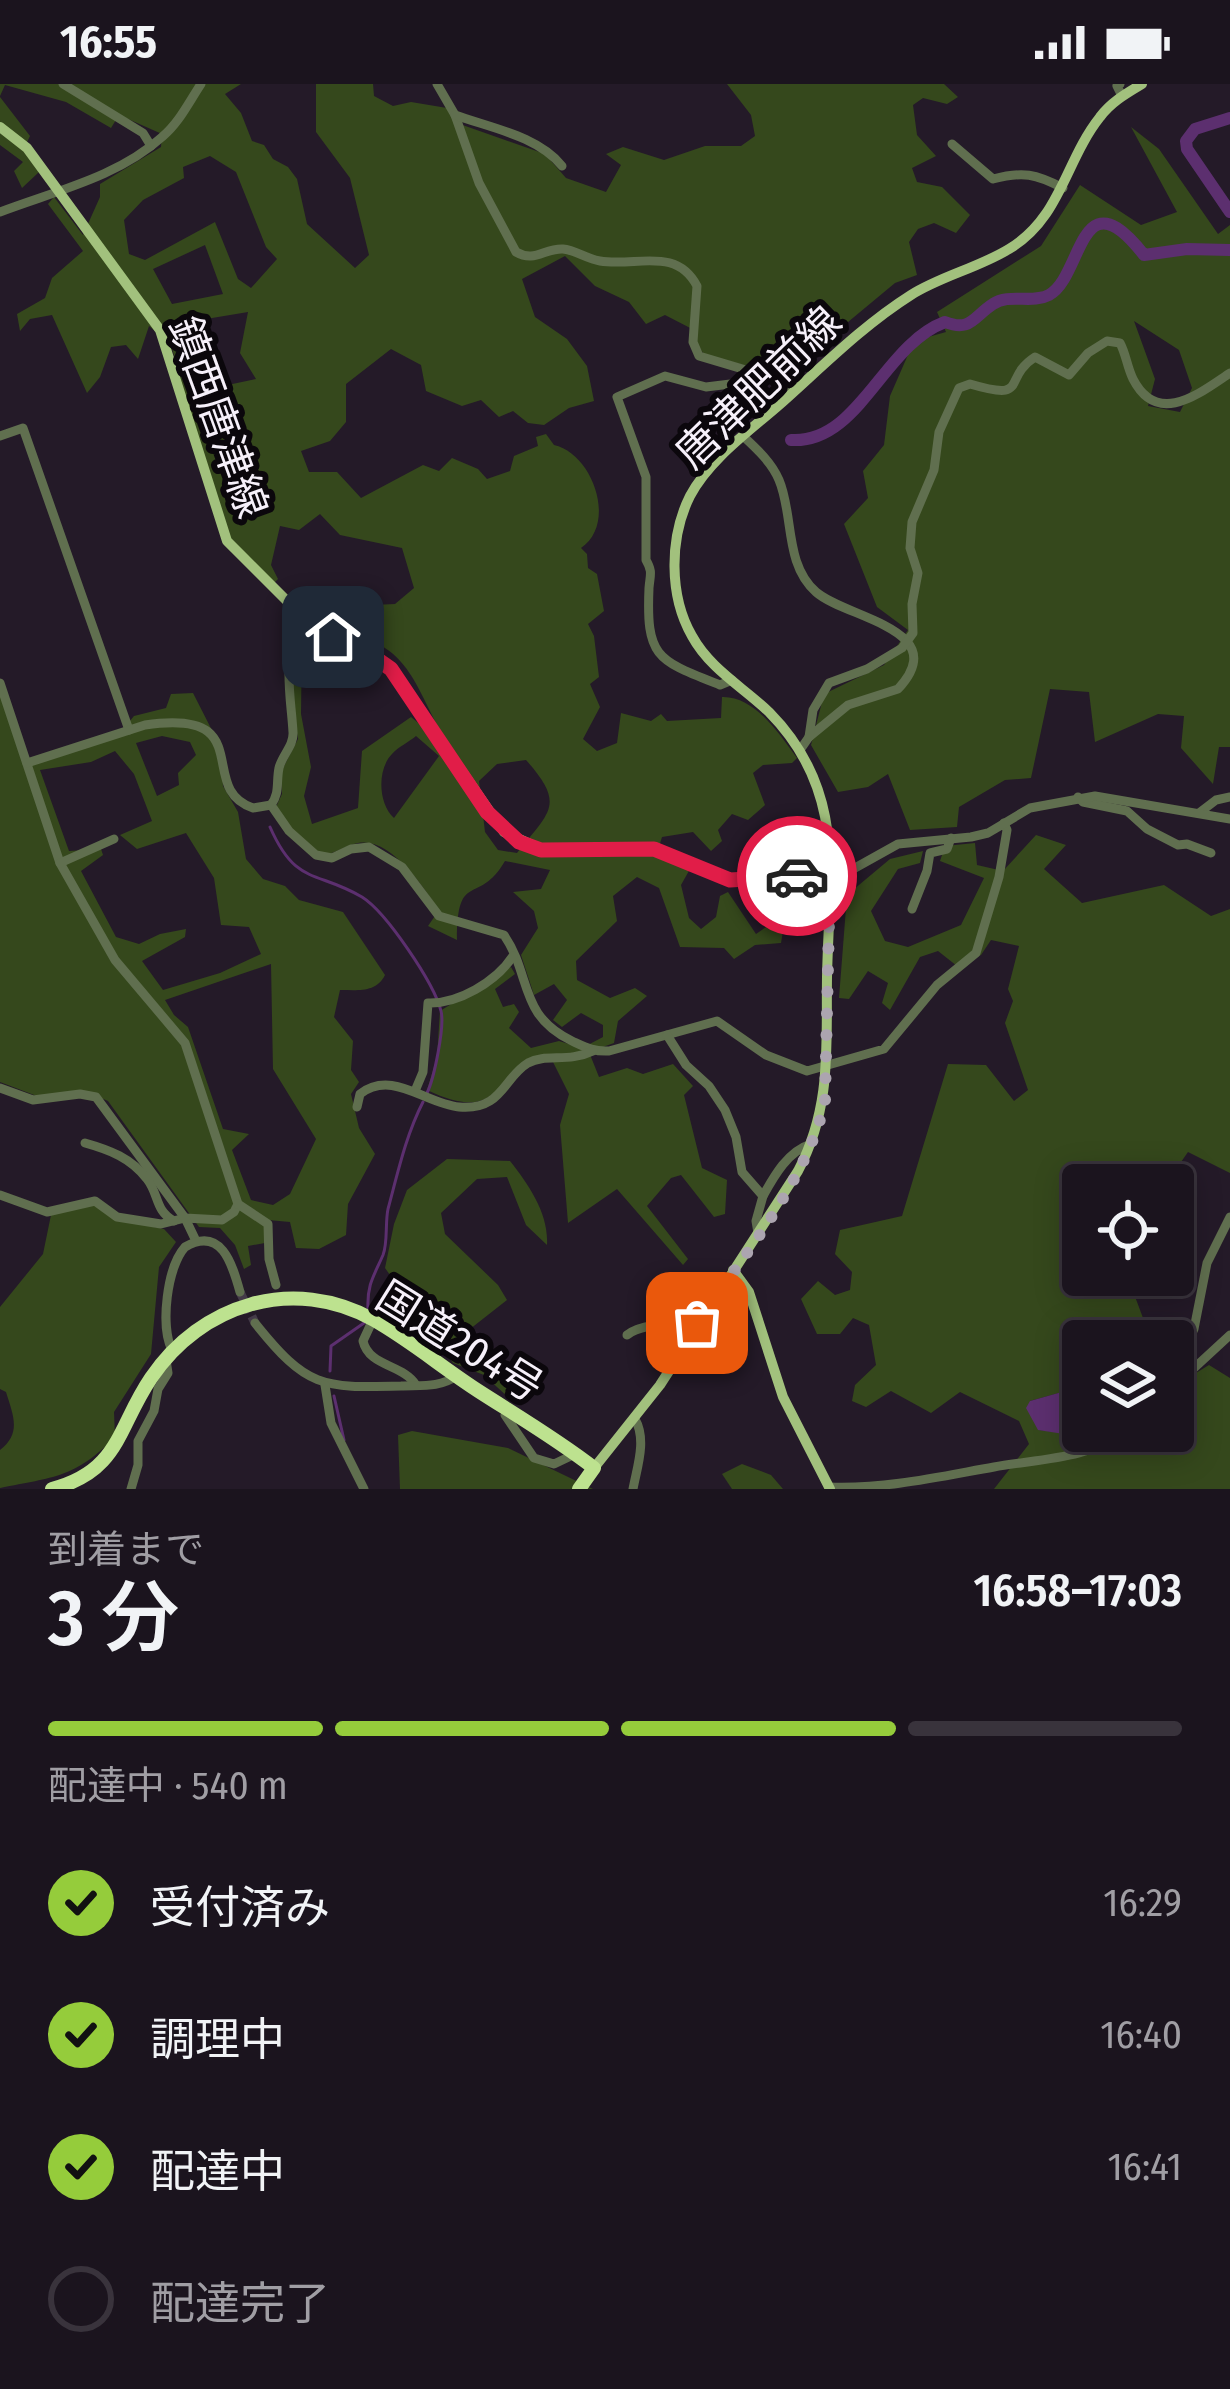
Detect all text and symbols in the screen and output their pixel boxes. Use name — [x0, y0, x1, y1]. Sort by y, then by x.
text: 16:55 — [60, 15, 157, 69]
street label: 唐津肥前線 — [666, 297, 852, 479]
street label: 鎮西唐津線 — [159, 310, 277, 525]
pin — [282, 586, 384, 688]
icon: home — [300, 604, 366, 670]
courier — [737, 816, 857, 936]
icon: car — [764, 843, 830, 909]
map controls — [1062, 1164, 1194, 1452]
button: locate — [1062, 1164, 1194, 1296]
street label: 国道204号 — [367, 1271, 552, 1413]
pin — [646, 1272, 748, 1374]
icon: bag — [664, 1290, 730, 1356]
button: layers — [1062, 1320, 1194, 1452]
text: 到着まで — [48, 1527, 204, 1573]
text: 16:58–17:03 — [973, 1564, 1182, 1618]
text: 3 分 — [48, 1572, 179, 1666]
text: 配達中 · 540 m — [48, 1763, 288, 1809]
icon: check — [48, 1870, 114, 1936]
text: 16:29 — [1103, 1880, 1182, 1926]
text: 受付済み — [150, 1881, 330, 1935]
icon: check — [48, 2002, 114, 2068]
text: 16:40 — [1100, 2012, 1182, 2058]
text: 調理中 — [150, 2013, 285, 2067]
icon: check — [48, 2134, 114, 2200]
text: 16:41 — [1107, 2144, 1182, 2190]
text: 配達中 — [150, 2145, 285, 2199]
text: 配達完了 — [150, 2277, 330, 2331]

